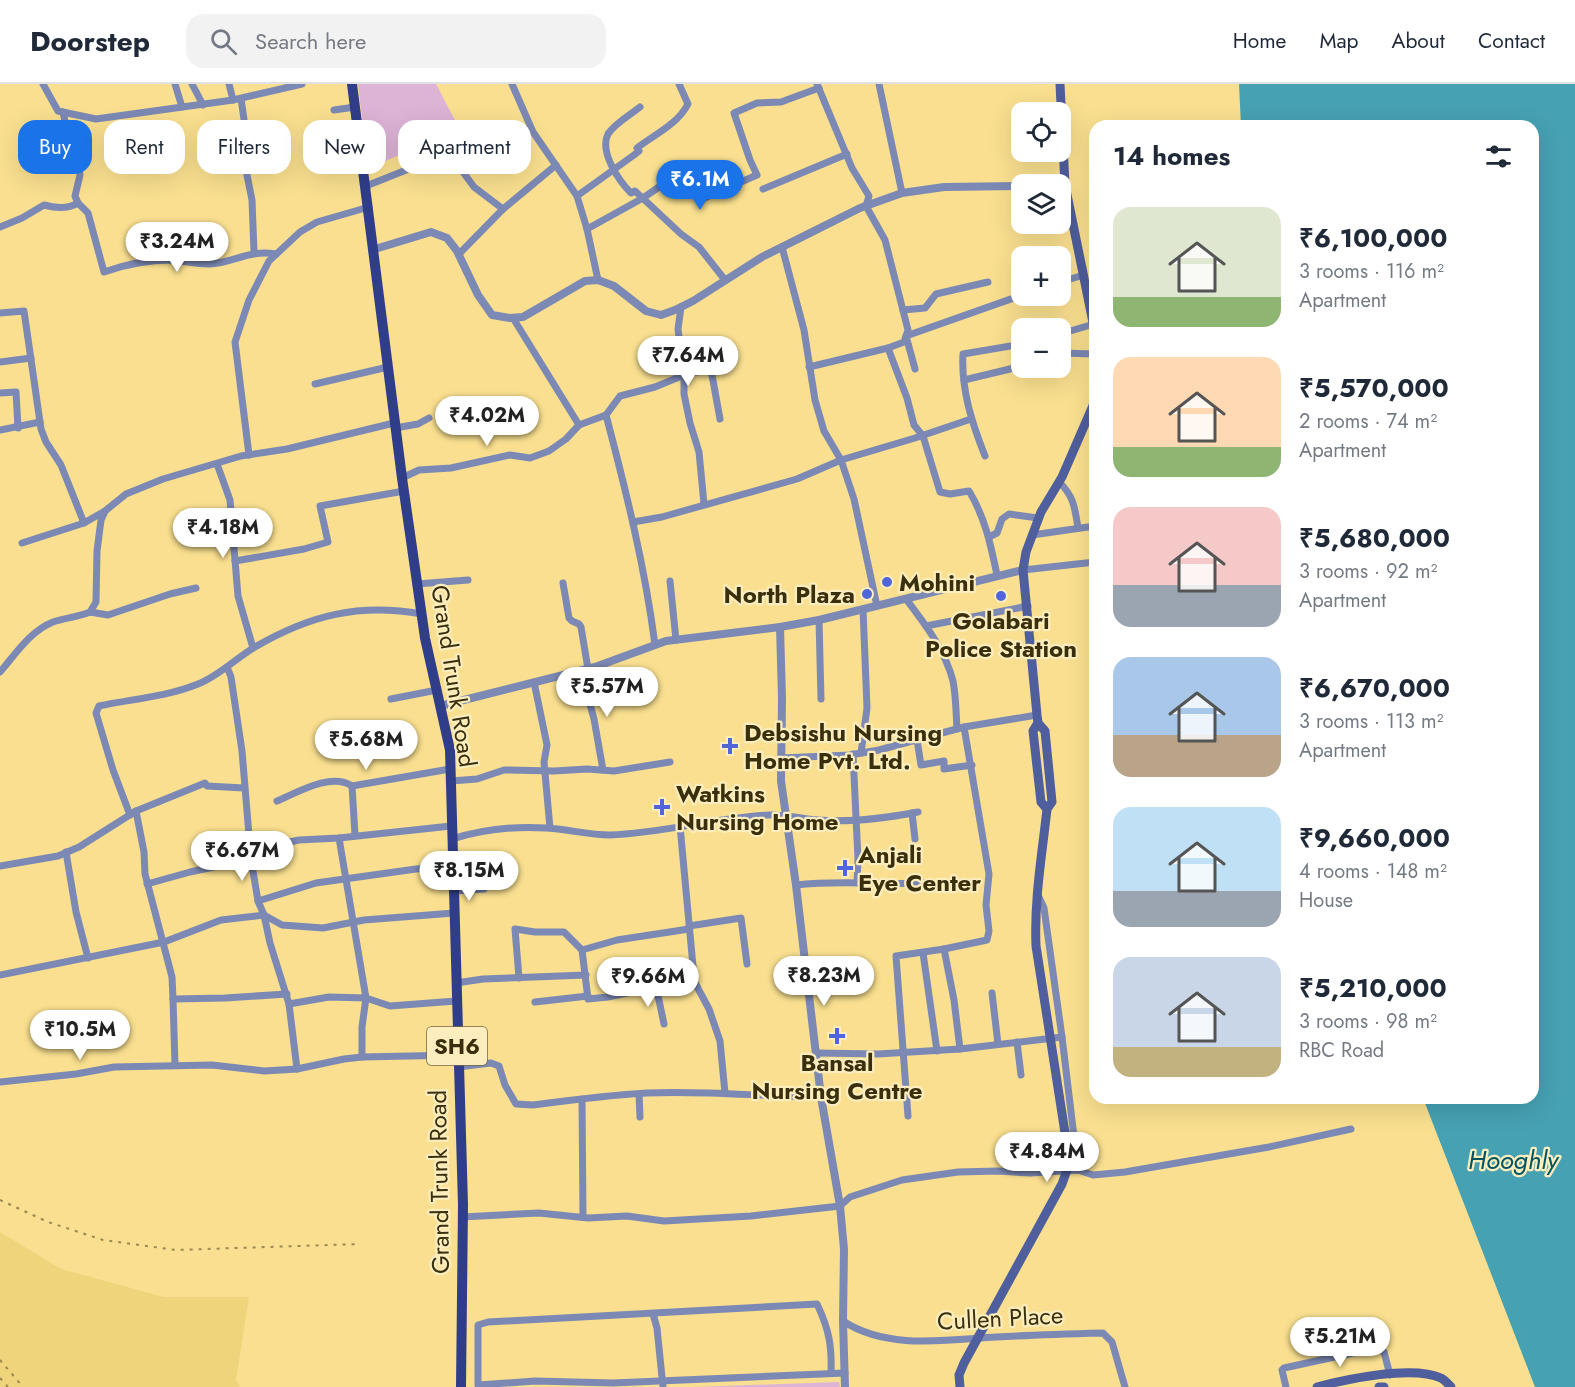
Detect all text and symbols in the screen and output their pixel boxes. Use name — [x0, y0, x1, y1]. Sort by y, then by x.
search box — [186, 14, 606, 68]
text: Doorstep — [30, 21, 150, 62]
icon: search — [207, 25, 240, 58]
text: Search here — [255, 25, 366, 57]
text: Home — [1233, 26, 1286, 56]
text: Map — [1319, 26, 1359, 56]
text: About — [1392, 26, 1445, 56]
text: Contact — [1478, 26, 1545, 56]
map controls — [1011, 102, 1071, 378]
button: locate — [1011, 102, 1071, 162]
chip: Buy — [18, 120, 92, 174]
chip: Rent — [104, 120, 185, 174]
chip: Filters — [197, 120, 291, 174]
chip: New — [303, 120, 386, 174]
chip: Apartment — [398, 120, 531, 174]
text: 14 homes — [1113, 137, 1230, 175]
icon: filters — [1482, 140, 1515, 173]
pin: ₹6.1M — [658, 160, 742, 211]
text: ₹6.1M — [670, 165, 730, 194]
button: layers — [1011, 174, 1071, 234]
text: ₹6,100,000 — [1299, 219, 1447, 257]
pin: ₹3.24M — [128, 222, 226, 273]
text: ₹3.24M — [140, 227, 214, 256]
icon: home — [1161, 231, 1233, 303]
button: + — [1011, 246, 1071, 306]
text: 3 rooms · 116 m² — [1299, 257, 1444, 286]
text: Apartment — [1299, 286, 1386, 315]
button: − — [1011, 318, 1071, 378]
pin: ₹7.64M — [639, 336, 737, 387]
text: ₹7.64M — [651, 341, 725, 370]
text: ₹5,570,000 — [1299, 369, 1449, 407]
icon: home — [1161, 381, 1233, 453]
pin: ₹4.02M — [438, 396, 536, 447]
text: ₹4.02M — [449, 401, 525, 430]
text: 2 rooms · 74 m² — [1299, 407, 1437, 436]
text: Apartment — [1299, 436, 1386, 465]
pin: ₹4.18M — [174, 508, 272, 559]
text: ₹4.18M — [187, 513, 259, 542]
text: ₹5,680,000 — [1299, 519, 1450, 557]
icon: home — [1161, 531, 1233, 603]
text: 3 rooms · 92 m² — [1299, 557, 1437, 586]
place label: Mohini — [899, 565, 975, 600]
marker: Mohini — [880, 575, 894, 589]
place label: North Plaza — [724, 577, 855, 612]
street label: Grand Trunk Road — [422, 582, 486, 770]
text: Apartment — [1299, 586, 1386, 615]
marker: North Plaza — [860, 587, 874, 601]
marker: Golabari Police Station — [994, 589, 1008, 603]
place label: Golabari Police Station — [925, 603, 1077, 666]
pin: ₹5.57M — [558, 667, 656, 718]
text: ₹6,670,000 — [1299, 669, 1450, 707]
text: ₹5.57M — [570, 672, 644, 701]
icon: home — [1161, 681, 1233, 753]
text: 3 rooms · 113 m² — [1299, 707, 1443, 736]
place label: Debsishu Nursing Home Pvt. Ltd. — [744, 715, 942, 778]
pin: ₹5.68M — [317, 720, 415, 771]
text: ₹5.68M — [329, 725, 403, 754]
text: Apartment — [1299, 736, 1386, 765]
marker: Debsishu Nursing Home Pvt. Ltd. — [721, 737, 739, 755]
place label: Watkins Nursing Home — [676, 776, 838, 839]
marker: Watkins Nursing Home — [653, 798, 671, 816]
text: ₹9,660,000 — [1299, 819, 1450, 857]
pin: ₹6.67M — [193, 831, 291, 882]
icon: home — [1161, 831, 1233, 903]
text: ₹6.67M — [205, 836, 279, 865]
place label: Anjali Eye Center — [857, 837, 981, 900]
pin: ₹8.15M — [420, 851, 518, 902]
text: ₹8.15M — [433, 856, 505, 885]
text: 4 rooms · 148 m² — [1299, 857, 1447, 886]
marker: Anjali Eye Center — [836, 859, 854, 877]
text: House — [1299, 886, 1353, 915]
pin: ₹8.23M — [775, 956, 873, 1007]
pin: ₹9.66M — [599, 957, 697, 1008]
text: ₹8.23M — [787, 961, 861, 990]
text: ₹9.66M — [611, 962, 685, 991]
text: ₹5,210,000 — [1299, 969, 1447, 1007]
icon: home — [1161, 981, 1233, 1053]
text: 3 rooms · 98 m² — [1299, 1007, 1437, 1036]
pin: ₹10.5M — [31, 1010, 129, 1061]
text: ₹10.5M — [44, 1015, 116, 1044]
road number: SH6 — [427, 1027, 487, 1065]
marker: Bansal Nursing Centre — [828, 1027, 846, 1045]
text: RBC Road — [1299, 1036, 1384, 1065]
place label: Bansal Nursing Centre — [751, 1045, 923, 1108]
street label: Grand Trunk Road — [420, 1090, 458, 1274]
pin: ₹4.84M — [998, 1132, 1096, 1183]
text: ₹4.84M — [1009, 1137, 1085, 1166]
water label: Hooghly — [1468, 1141, 1560, 1179]
street label: Cullen Place — [936, 1297, 1064, 1339]
pin: ₹5.21M — [1291, 1317, 1389, 1368]
text: ₹5.21M — [1304, 1322, 1376, 1351]

